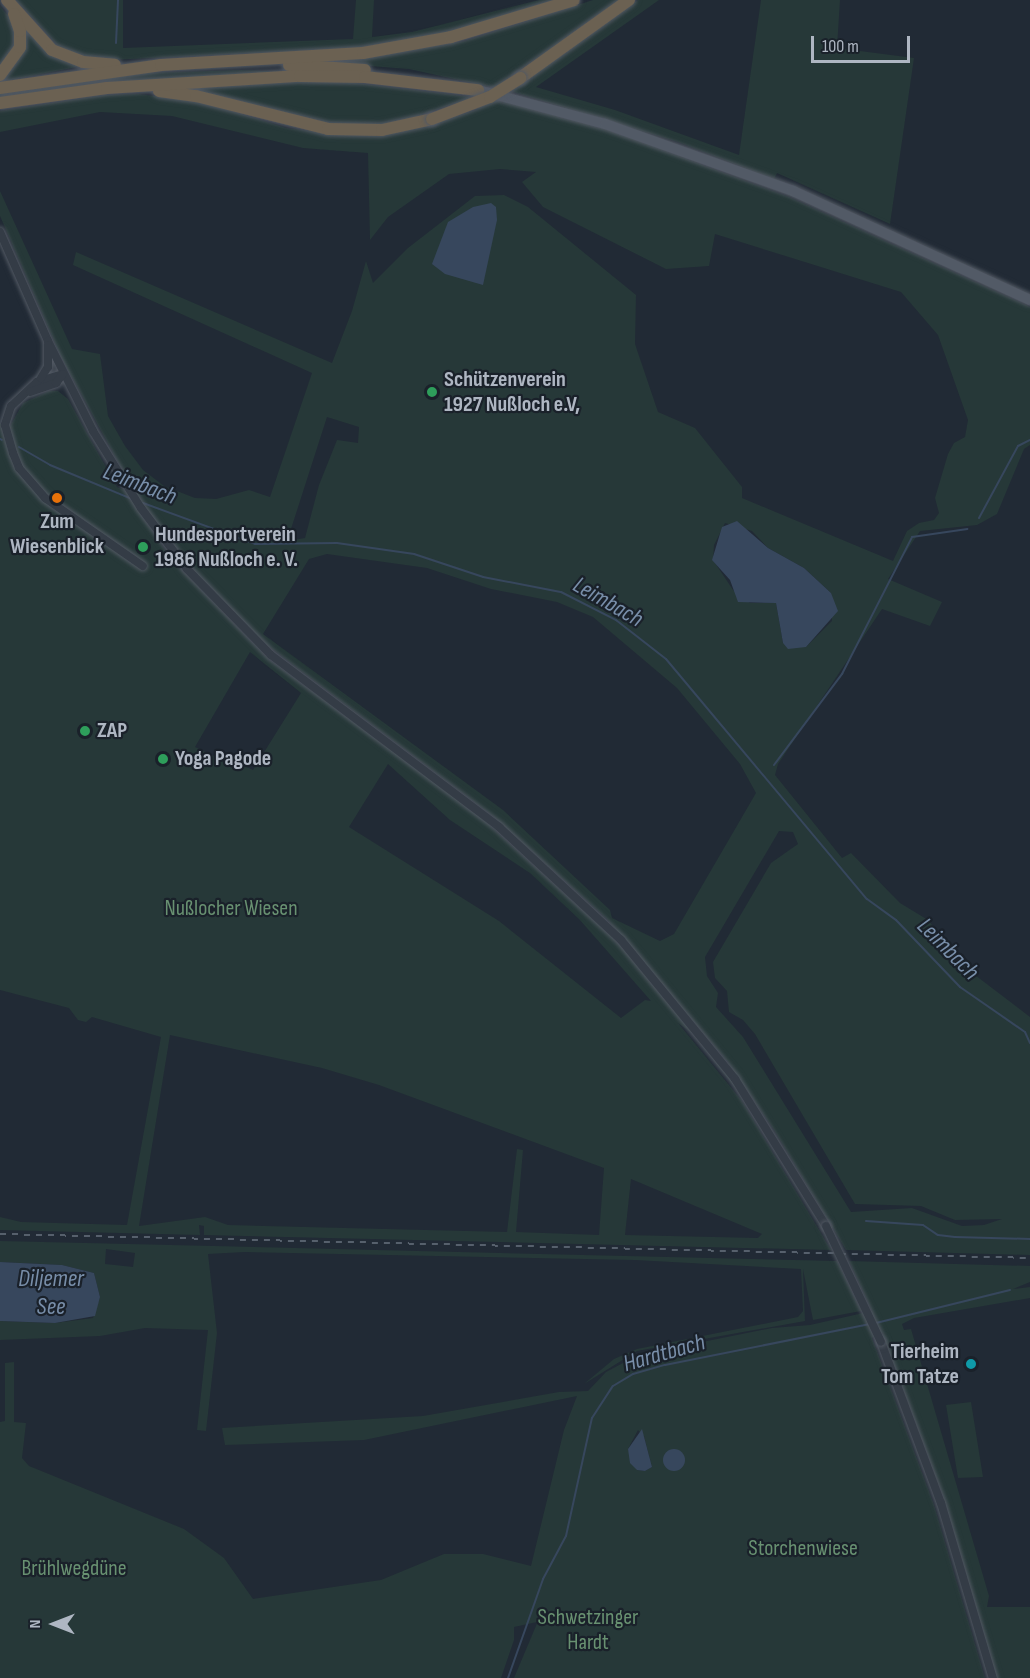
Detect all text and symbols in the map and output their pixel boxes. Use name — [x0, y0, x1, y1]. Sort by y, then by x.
scale bar — [814, 24, 913, 62]
text: 100 m — [822, 36, 859, 57]
place label: Schützenverein 1927 Nußloch e.V, — [444, 366, 580, 418]
marker: Schützenverein 1927 Nußloch e.V, — [425, 385, 439, 399]
water label: Leimbach — [99, 457, 181, 511]
marker: Zum Wiesenblick — [50, 491, 64, 505]
place label: Zum Wiesenblick — [10, 508, 104, 560]
place label: Hundesportverein 1986 Nußloch e. V. — [155, 521, 298, 572]
marker: Hundesportverein 1986 Nußloch e. V. — [136, 540, 150, 554]
water label: Leimbach — [568, 570, 648, 634]
place label: ZAP — [97, 718, 127, 744]
marker: ZAP — [78, 724, 92, 738]
place label: Yoga Pagode — [175, 746, 271, 772]
marker: Yoga Pagode — [156, 752, 170, 766]
park label: Nußlocher Wiesen — [164, 896, 298, 922]
water label: Leimbach — [911, 912, 985, 986]
water label: Diljemer See — [18, 1265, 84, 1321]
water label: Hardtbach — [620, 1328, 708, 1378]
place label: Tierheim Tom Tatze — [881, 1338, 959, 1390]
marker: Tierheim Tom Tatze — [964, 1357, 978, 1371]
park label: Storchenwiese — [748, 1536, 858, 1562]
park label: Brühlwegdüne — [21, 1556, 127, 1582]
north arrow — [24, 1594, 84, 1654]
park label: Schwetzinger Hardt — [538, 1604, 638, 1656]
text: N — [26, 1620, 45, 1628]

